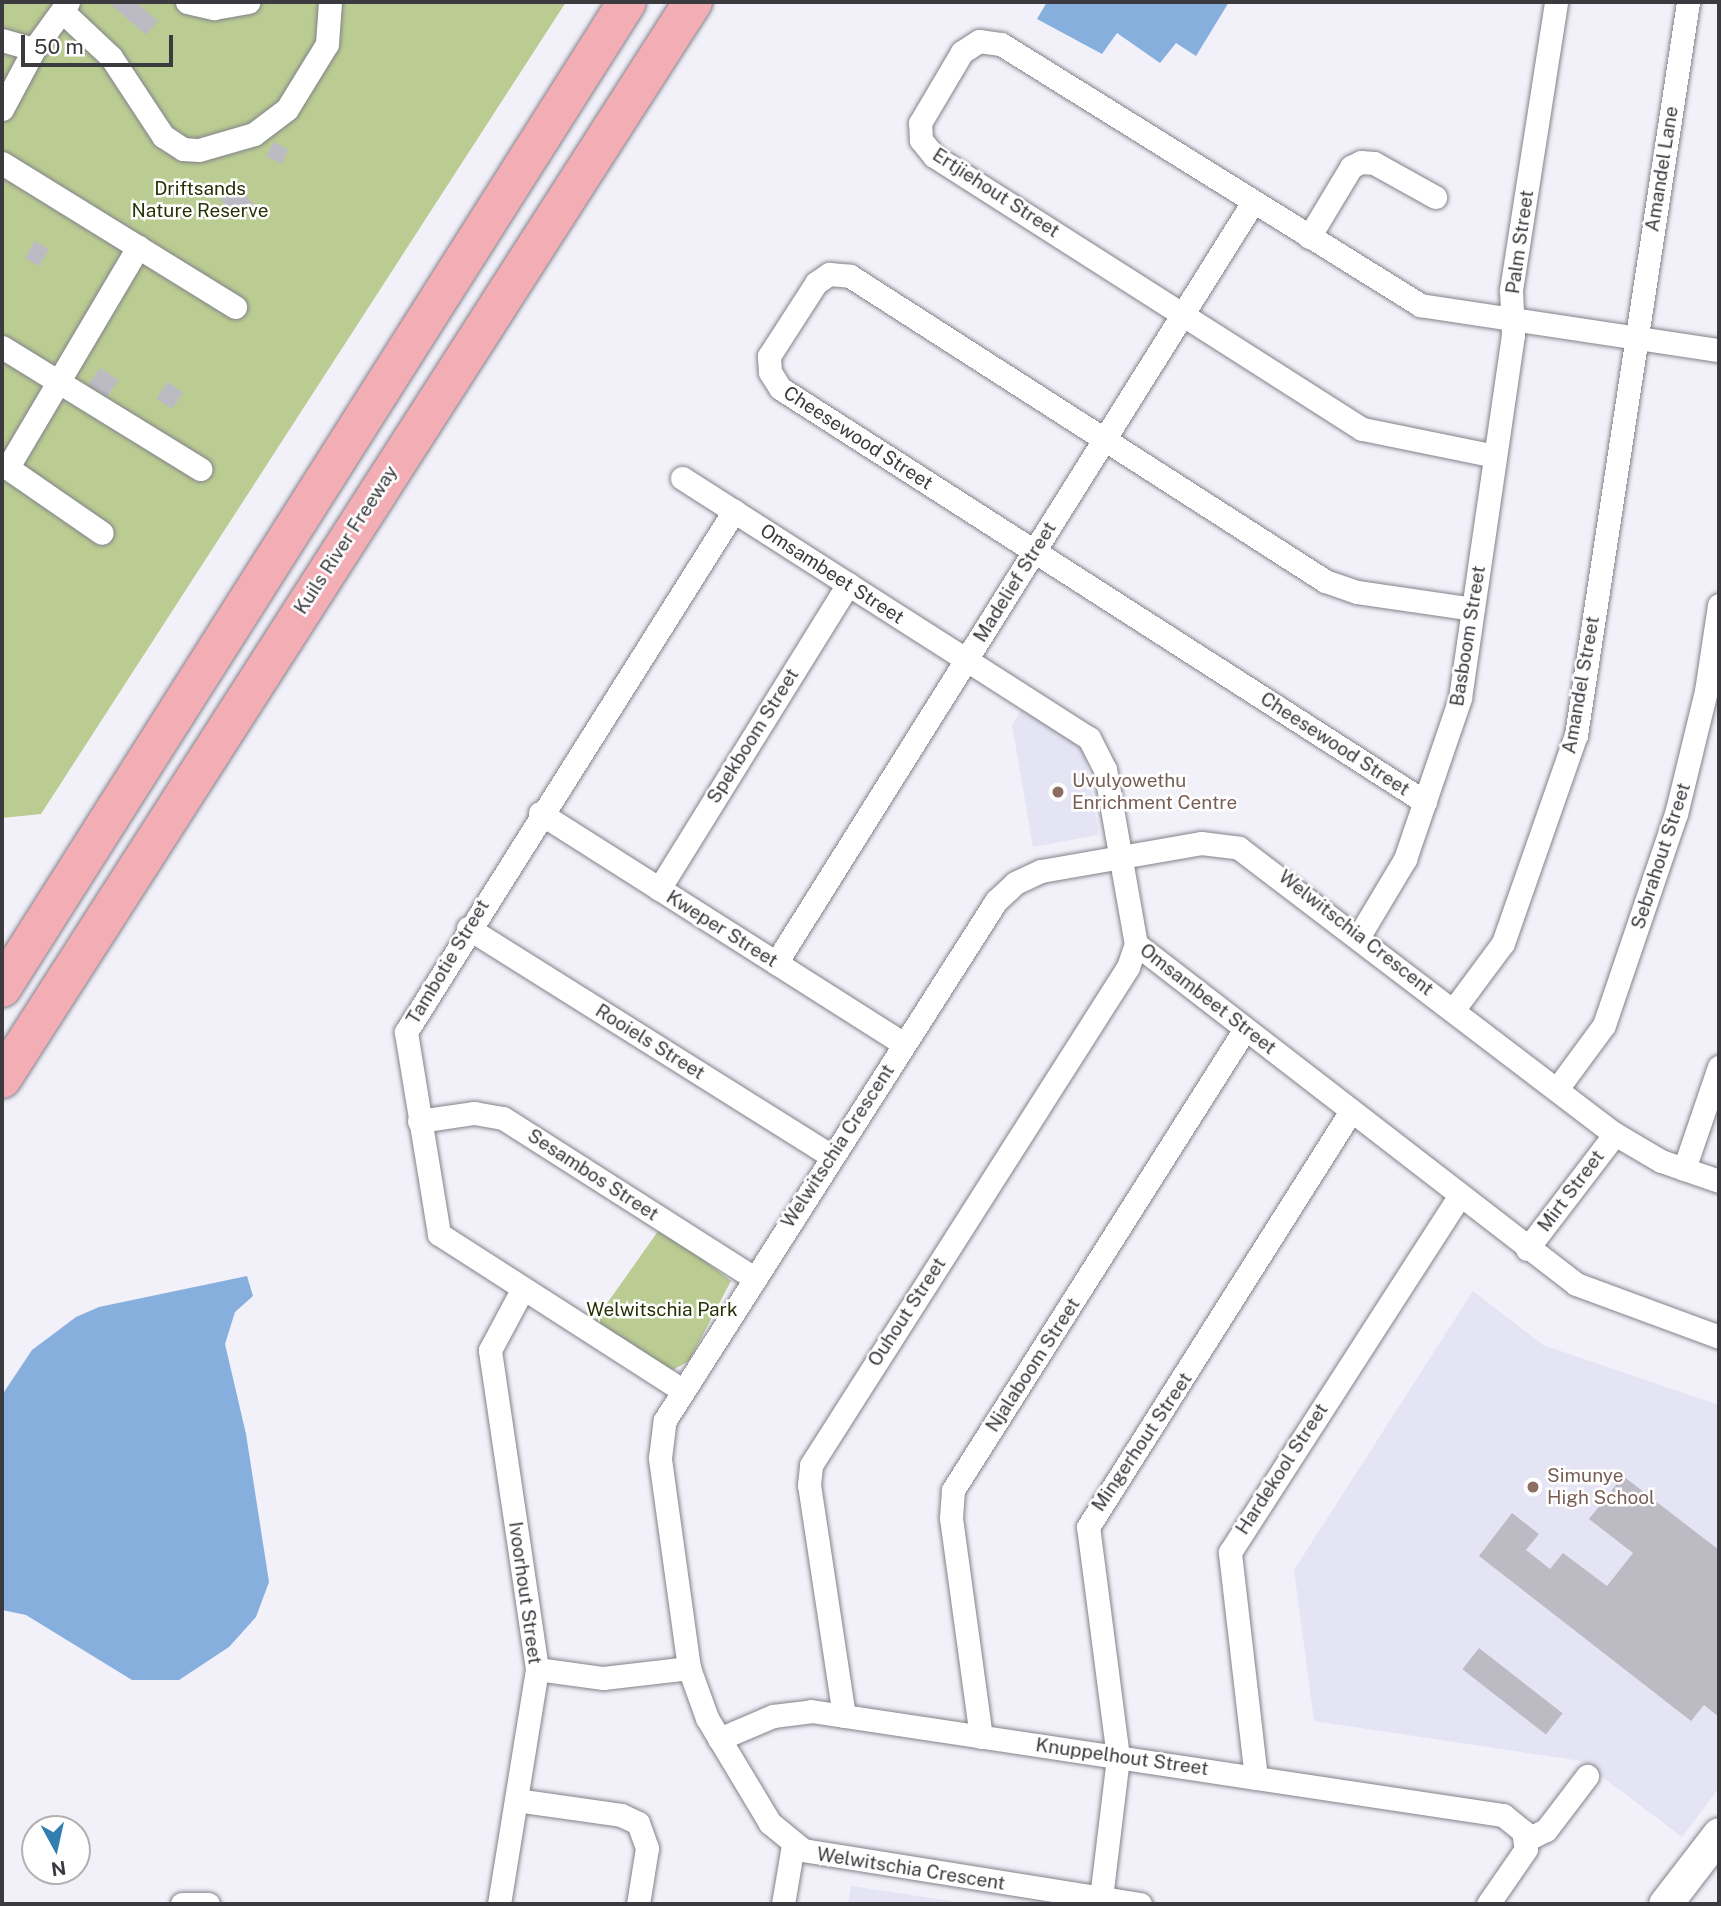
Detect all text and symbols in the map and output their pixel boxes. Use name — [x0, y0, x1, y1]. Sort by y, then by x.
scale bar — [24, 21, 177, 65]
text: 50 m — [34, 34, 84, 59]
street label: Amandel Lane — [1641, 105, 1683, 233]
street label: Ertjiehout Street — [928, 143, 1064, 243]
park label: Driftsands Nature Reserve — [132, 178, 268, 222]
street label: Palm Street — [1501, 189, 1539, 295]
street label: Cheesewood Street — [779, 381, 937, 495]
street label: Kuils River Freeway — [289, 461, 403, 619]
street label: Madelief Street — [969, 518, 1061, 646]
street label: Omsambeet Street — [756, 519, 908, 629]
street label: Basboom Street — [1446, 564, 1490, 708]
street label: Amandel Street — [1558, 614, 1604, 756]
street label: Spekboom Street — [702, 664, 804, 808]
street label: Cheesewood Street — [1256, 687, 1414, 801]
place label: Uvulyowethu Enrichment Centre — [1072, 770, 1237, 814]
street label: Sebrahout Street — [1627, 780, 1695, 932]
marker: Uvulyowethu Enrichment Centre — [1050, 784, 1066, 800]
street label: Welwitschia Crescent — [1274, 865, 1438, 1001]
street label: Kweper Street — [662, 886, 782, 972]
street label: Tambotie Street — [402, 895, 494, 1029]
street label: Omsambeet Street — [1135, 939, 1281, 1059]
street label: Rooiels Street — [591, 999, 709, 1085]
street label: Welwitschia Crescent — [777, 1060, 899, 1232]
street label: Sesambos Street — [523, 1124, 663, 1226]
street label: Mirt Street — [1533, 1146, 1609, 1236]
street label: Ouhout Street — [863, 1253, 951, 1371]
street label: Njalaboom Street — [981, 1294, 1085, 1436]
park label: Welwitschia Park — [586, 1299, 738, 1321]
street label: Mingerhout Street — [1087, 1368, 1197, 1516]
street label: Hardekool Street — [1231, 1399, 1333, 1539]
place label: Simunye High School — [1547, 1465, 1655, 1509]
marker: Simunye High School — [1525, 1479, 1541, 1495]
street label: Ivoorhout Street — [504, 1520, 546, 1666]
street label: Knuppelhout Street — [1034, 1734, 1210, 1780]
north arrow — [21, 1815, 91, 1885]
street label: Welwitschia Crescent — [815, 1843, 1007, 1895]
text: N — [50, 1857, 68, 1881]

